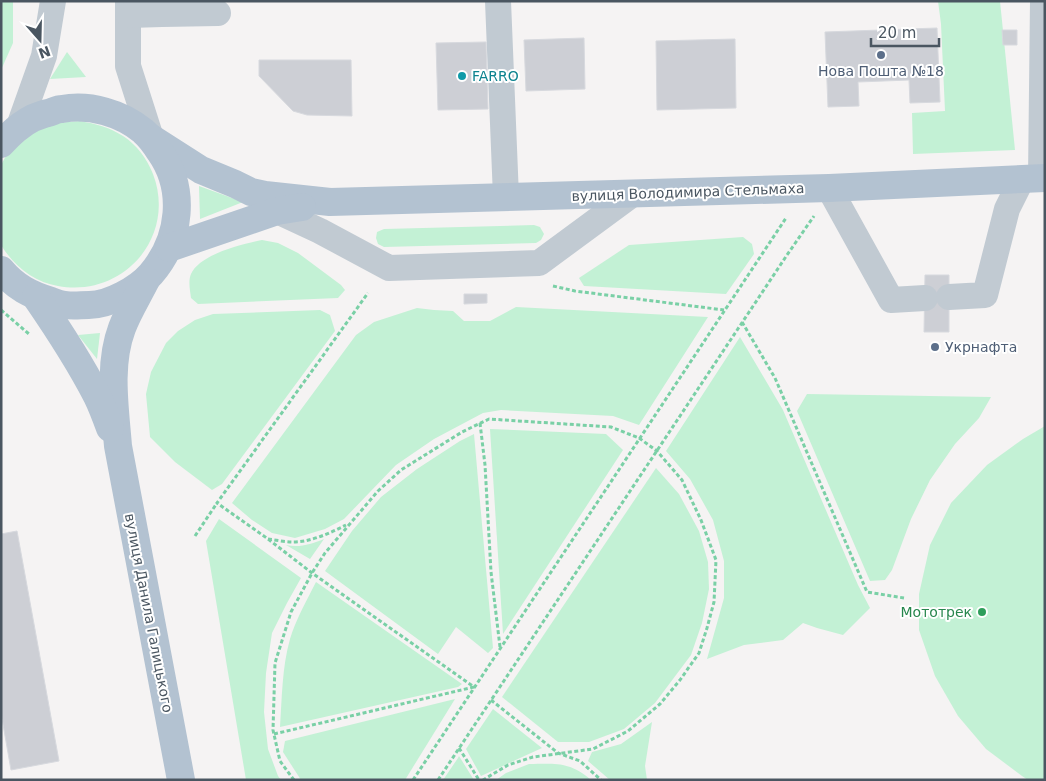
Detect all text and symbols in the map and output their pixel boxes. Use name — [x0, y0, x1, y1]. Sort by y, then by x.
north arrow — [15, 15, 65, 65]
scale bar — [871, 15, 938, 47]
text: 20 m — [878, 24, 916, 42]
text: N — [36, 43, 53, 62]
marker: Нова Пошта №18 — [875, 49, 887, 61]
place label: Нова Пошта №18 — [818, 63, 944, 79]
place label: FARRO — [472, 68, 519, 84]
marker: FARRO — [456, 70, 468, 82]
street label: вулиця Володимира Стельмаха — [571, 180, 805, 204]
place label: Укрнафта — [945, 339, 1017, 355]
marker: Укрнафта — [929, 341, 941, 353]
street label: вулиця Данила Галицького — [122, 512, 176, 714]
place label: Мототрек — [901, 604, 972, 620]
marker: Мототрек — [976, 606, 988, 618]

